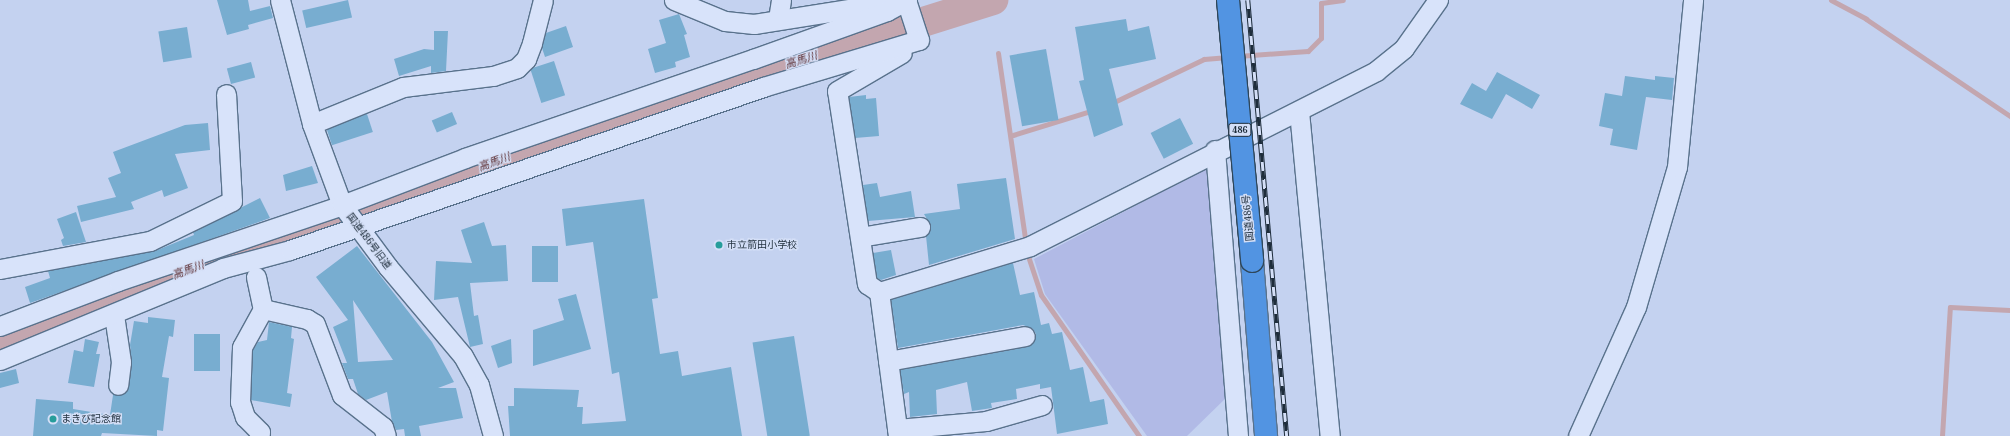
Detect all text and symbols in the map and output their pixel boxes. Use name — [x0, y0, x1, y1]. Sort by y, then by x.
water label: 高馬川 — [783, 49, 819, 71]
road number: 486 — [1228, 123, 1252, 137]
water label: 高馬川 — [476, 150, 512, 174]
street label: 国道486号 — [1240, 194, 1256, 242]
street label: 国道486号旧道 — [344, 211, 394, 271]
place label: 市立箭田小学校 — [727, 239, 797, 251]
marker: 市立箭田小学校 — [714, 240, 724, 250]
water label: 高馬川 — [170, 258, 206, 282]
place label: まきび記念館 — [61, 413, 121, 425]
marker: まきび記念館 — [48, 414, 58, 424]

